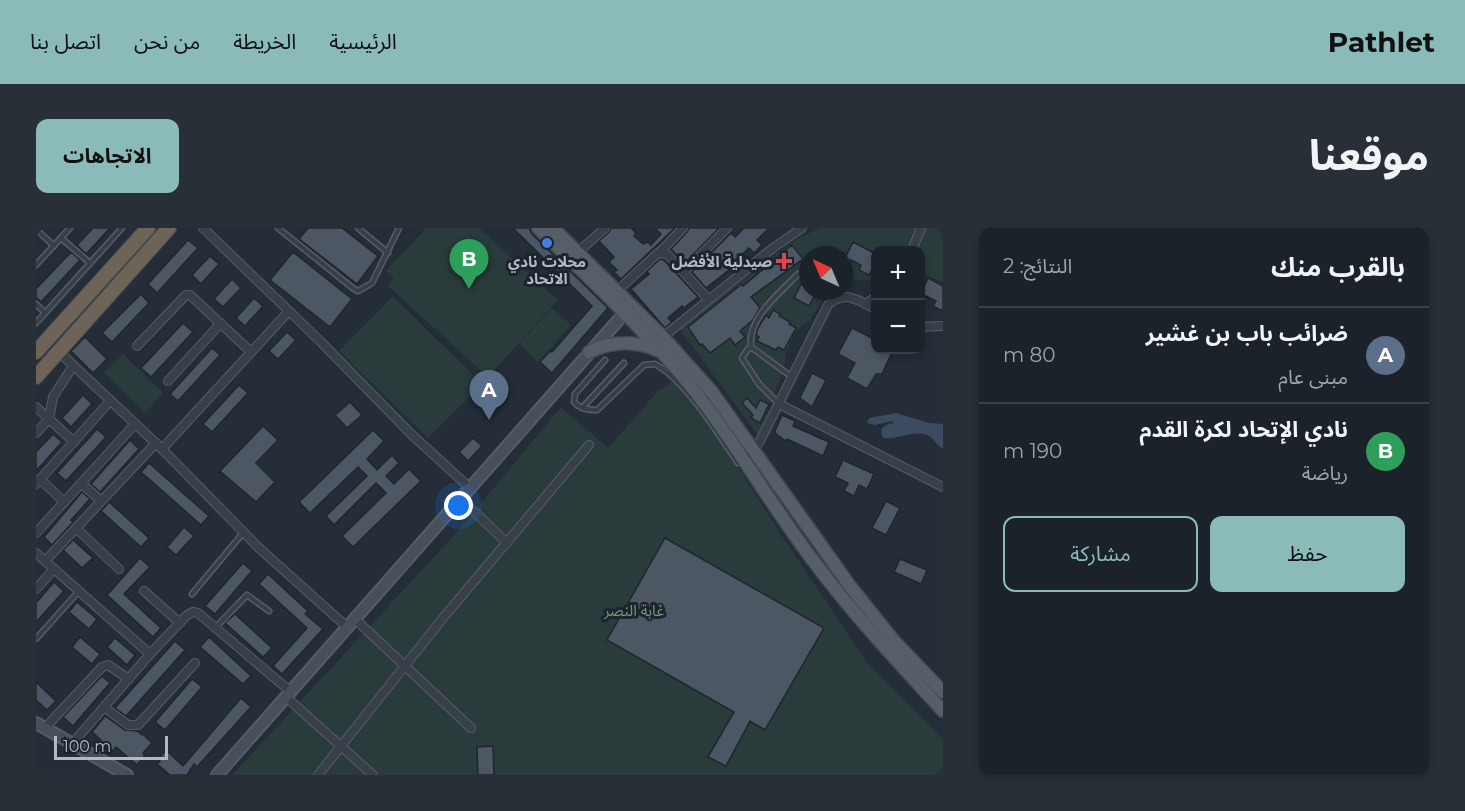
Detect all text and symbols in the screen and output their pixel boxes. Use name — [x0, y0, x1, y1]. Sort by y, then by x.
text: Pathlet — [1328, 25, 1435, 59]
text: اتصل بنا — [30, 29, 101, 54]
text: من نحن — [134, 29, 200, 54]
text: الخريطة — [233, 29, 296, 54]
text: الرئيسية — [329, 29, 397, 54]
button: الاتجاهات — [36, 119, 179, 193]
text: موقعنا — [1309, 129, 1429, 181]
marker: محلات نادي الاتحاد — [540, 236, 554, 250]
pin: B — [450, 239, 488, 289]
north arrow — [799, 246, 853, 300]
map controls — [871, 246, 925, 354]
button: + — [871, 246, 925, 300]
text: بالقرب منك — [1271, 251, 1405, 283]
place label: محلات نادي الاتحاد — [508, 252, 586, 288]
place label: صيدلية الأفضل — [671, 252, 772, 271]
marker: صيدلية الأفضل — [777, 254, 791, 268]
text: النتائج: 2 — [1003, 254, 1072, 278]
button: − — [871, 300, 925, 354]
text: ضرائب باب بن غشير — [1146, 320, 1348, 347]
text: 80 m — [1003, 343, 1055, 367]
text: A — [1378, 343, 1393, 367]
text: مبنى عام — [1278, 365, 1348, 389]
pin: A — [470, 370, 508, 420]
text: نادي الإتحاد لكرة القدم — [1139, 416, 1348, 443]
text: 190 m — [1003, 439, 1062, 463]
text: B — [1378, 439, 1393, 463]
text: رياضة — [1302, 461, 1348, 485]
your location — [444, 491, 473, 520]
button: مشاركة — [1003, 516, 1198, 592]
button: حفظ — [1210, 516, 1405, 592]
park label: غابة النصر — [603, 601, 664, 620]
scale bar — [54, 733, 168, 760]
text: 100 m — [63, 737, 111, 756]

